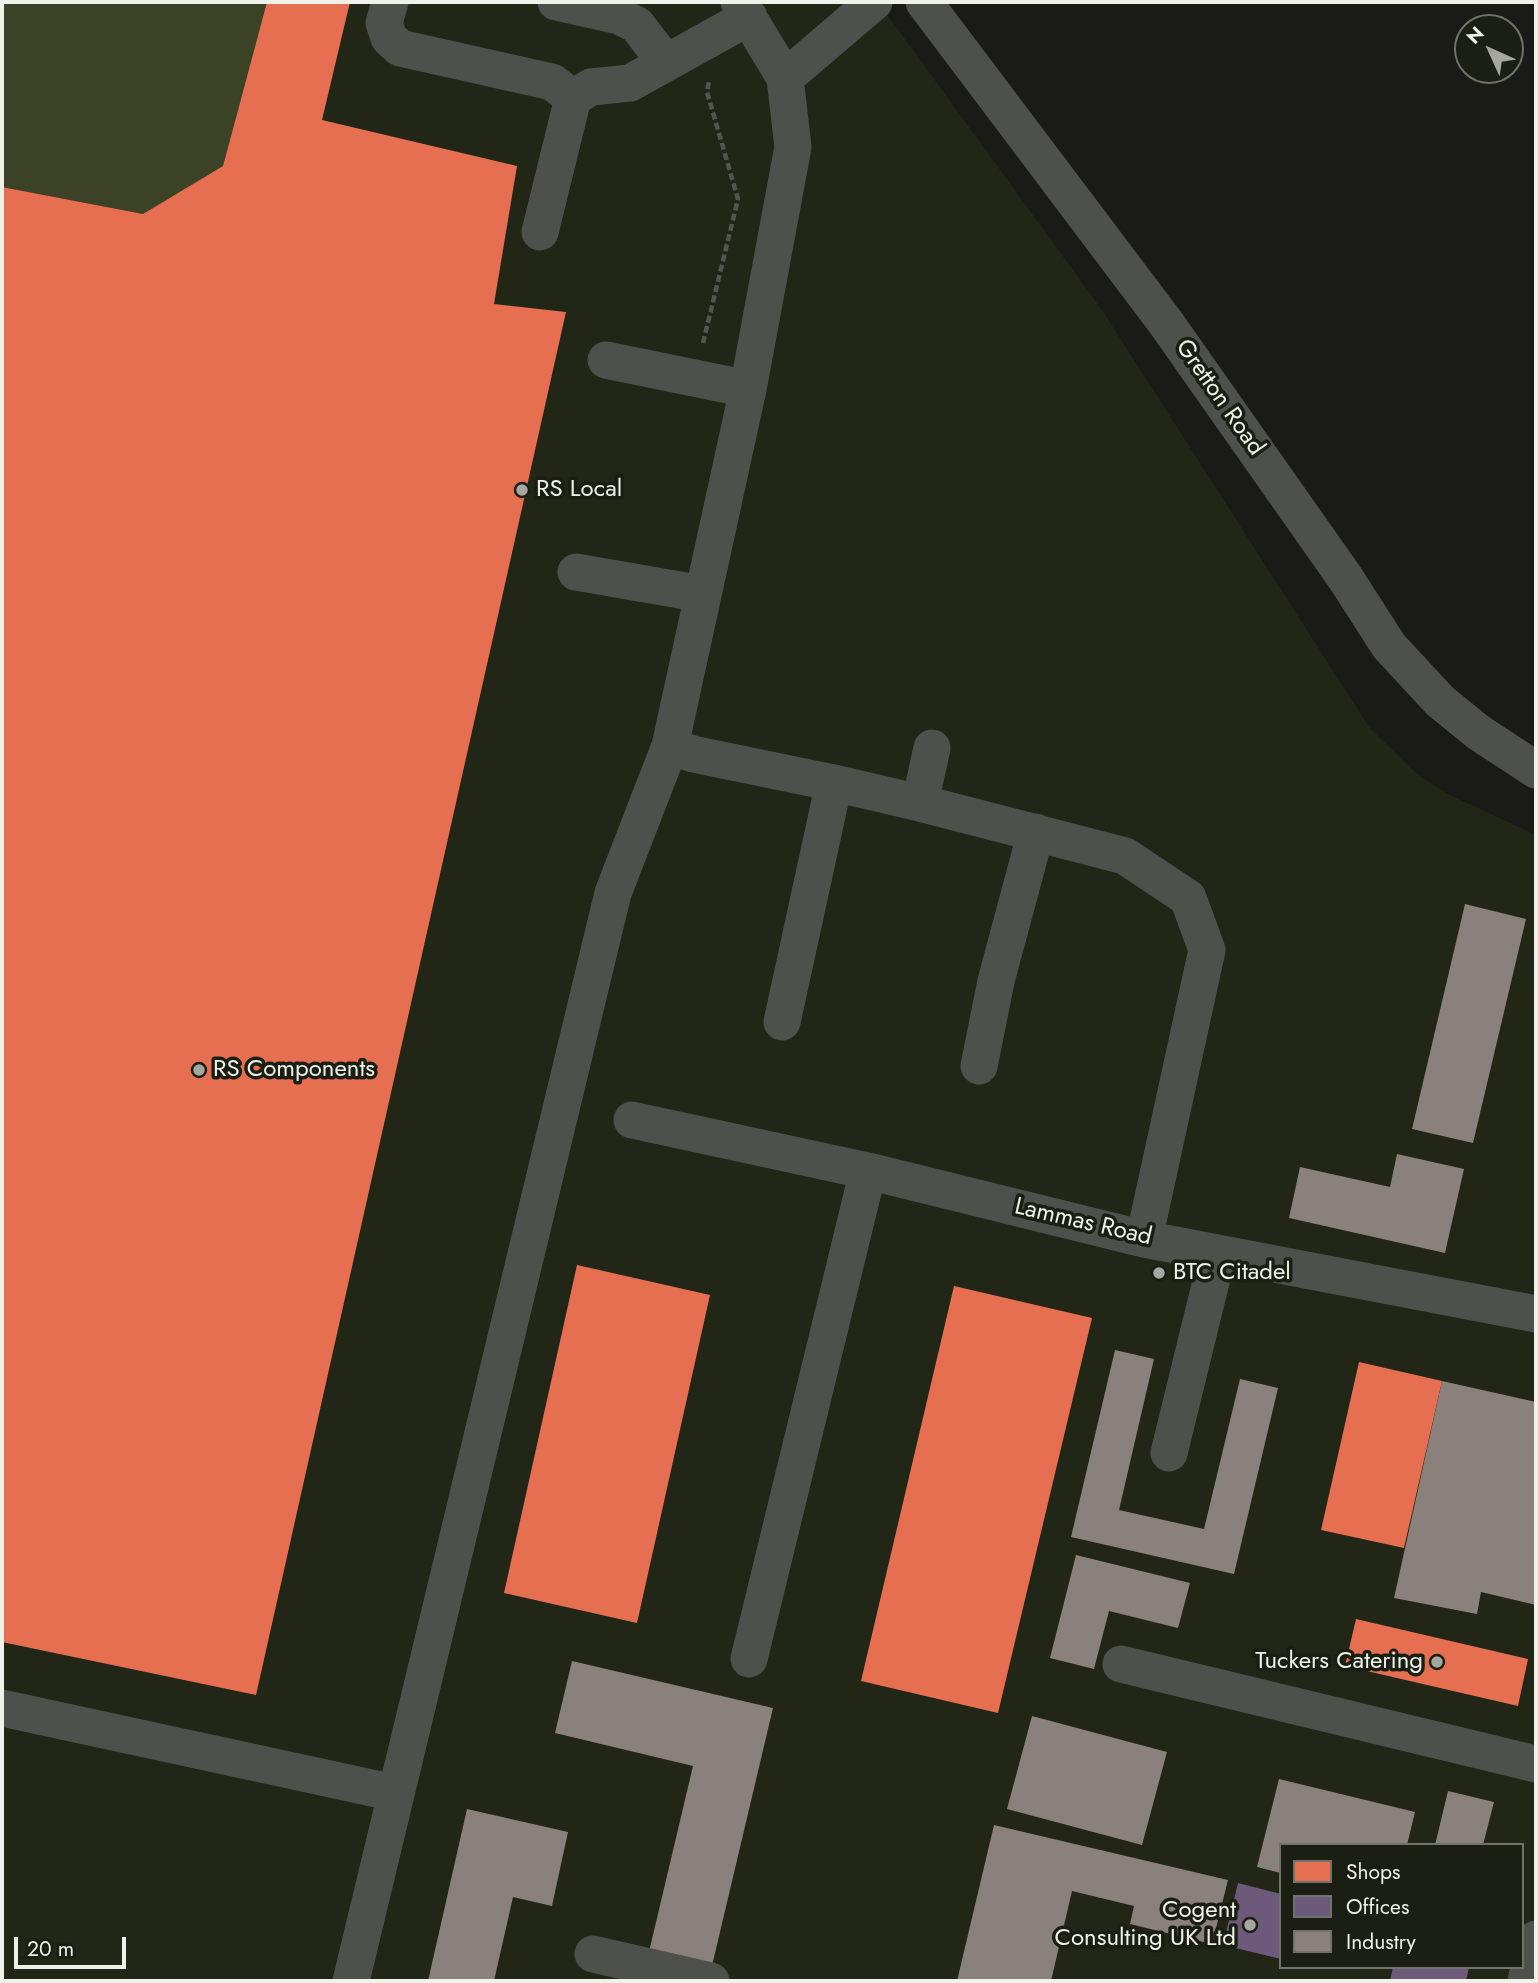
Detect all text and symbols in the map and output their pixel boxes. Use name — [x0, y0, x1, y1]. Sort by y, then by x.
north arrow — [1454, 14, 1524, 84]
text: N — [1460, 20, 1490, 50]
street label: Gretton Road — [1168, 334, 1270, 462]
place label: RS Local — [536, 476, 622, 504]
marker: RS Local — [514, 482, 530, 498]
place label: RS Components — [213, 1056, 375, 1084]
marker: RS Components — [191, 1062, 207, 1078]
street label: Lammas Road — [1012, 1193, 1154, 1253]
place label: BTC Citadel — [1173, 1259, 1291, 1287]
marker: BTC Citadel — [1151, 1265, 1167, 1281]
place label: Tuckers Catering — [1255, 1648, 1423, 1676]
marker: Tuckers Catering — [1429, 1654, 1445, 1670]
legend — [1279, 1843, 1524, 1969]
text: Shops — [1346, 1857, 1400, 1887]
text: Offices — [1346, 1892, 1409, 1922]
place label: Cogent Consulting UK Ltd — [1055, 1897, 1236, 1953]
marker: Cogent Consulting UK Ltd — [1242, 1917, 1258, 1933]
scale bar — [18, 1924, 130, 1968]
text: Industry — [1346, 1927, 1416, 1957]
text: 20 m — [27, 1934, 74, 1964]

